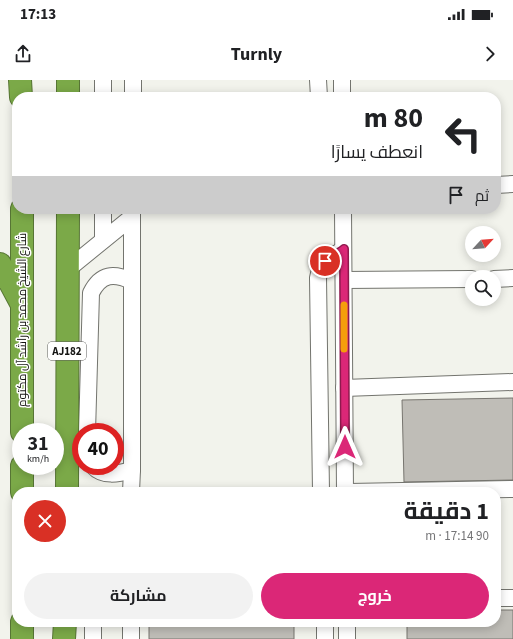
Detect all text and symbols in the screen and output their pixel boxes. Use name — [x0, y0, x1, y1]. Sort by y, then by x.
text: 17:13 — [20, 4, 56, 25]
text: Turnly — [231, 42, 282, 67]
icon: share — [12, 43, 34, 65]
icon: forward — [479, 43, 501, 65]
text: 80 m — [364, 98, 423, 138]
icon: left — [437, 108, 489, 160]
text: انعطف يسارًا — [331, 140, 423, 165]
icon: arrive — [445, 184, 467, 206]
text: ثم — [475, 186, 489, 207]
north arrow — [465, 226, 501, 262]
map controls — [465, 226, 501, 306]
street label: شارع الشيخ محمد بن راشد آل مكتوم — [14, 233, 31, 407]
pin — [308, 244, 342, 278]
icon: arrive — [314, 250, 336, 272]
button: search — [465, 270, 501, 306]
road number: AJ182 — [48, 342, 86, 360]
speed limit sign: 40 — [72, 423, 124, 475]
position arrow — [324, 426, 366, 468]
text: 31 — [27, 430, 49, 458]
text: km/h — [27, 452, 49, 466]
text: 1 دقيقة — [404, 494, 489, 529]
button: close — [24, 500, 66, 542]
text: 90 m · 17:14 — [425, 527, 489, 545]
button: مشاركة — [24, 573, 253, 619]
button: خروج — [261, 573, 489, 619]

